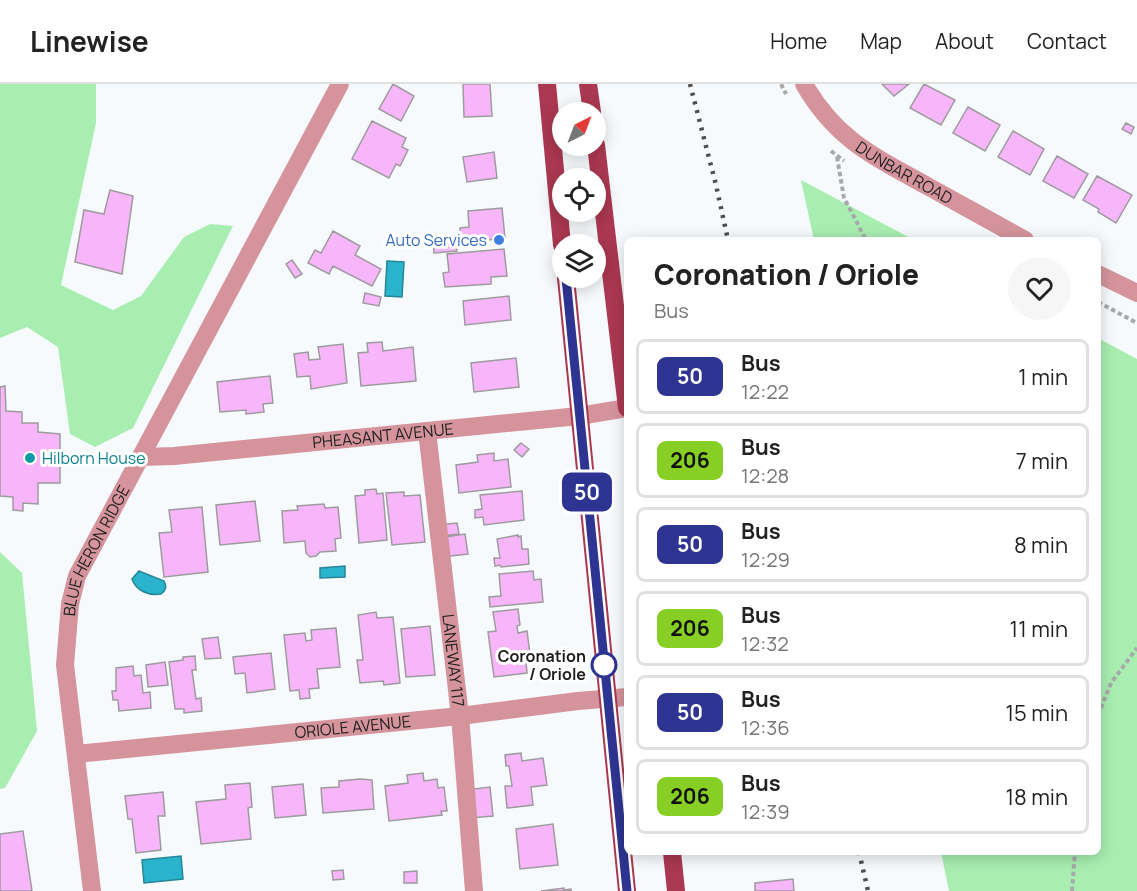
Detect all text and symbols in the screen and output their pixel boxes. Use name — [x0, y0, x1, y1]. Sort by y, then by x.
text: Linewise — [30, 22, 149, 60]
text: Home — [770, 27, 827, 55]
text: Map — [860, 27, 902, 55]
text: About — [935, 27, 994, 55]
text: Contact — [1027, 27, 1107, 55]
north arrow — [552, 102, 606, 156]
map controls — [552, 102, 606, 288]
street label: DUNBAR ROAD — [851, 136, 957, 209]
button: locate — [552, 168, 606, 222]
place label: Auto Services — [385, 229, 487, 251]
marker: Auto Services — [492, 233, 506, 247]
button: layers — [552, 234, 606, 288]
text: Coronation / Oriole — [654, 255, 919, 293]
button: heart — [1008, 257, 1071, 320]
text: Bus — [654, 297, 689, 324]
text: Bus — [741, 348, 781, 378]
text: 50 — [677, 362, 703, 390]
text: 1 min — [1018, 362, 1068, 392]
text: 12:22 — [741, 378, 789, 405]
street label: PHEASANT AVENUE — [311, 417, 455, 453]
text: Bus — [741, 432, 781, 462]
text: 206 — [670, 446, 710, 474]
text: 7 min — [1016, 446, 1068, 476]
place label: Hilborn House — [42, 447, 146, 469]
marker: Hilborn House — [23, 451, 37, 465]
text: 12:28 — [741, 462, 789, 489]
line badge: 50 — [560, 472, 614, 512]
text: 50 — [574, 478, 600, 506]
street label: BLUE HERON RIDGE — [58, 481, 135, 617]
text: Bus — [741, 516, 781, 546]
text: 50 — [677, 530, 703, 558]
text: 8 min — [1014, 530, 1068, 560]
text: 12:29 — [741, 546, 790, 573]
text: Bus — [741, 600, 781, 630]
street label: LANEWAY 117 — [437, 613, 470, 708]
text: 206 — [670, 614, 710, 642]
text: 11 min — [1010, 614, 1068, 644]
text: 12:32 — [741, 630, 789, 657]
place label: Coronation / Oriole — [498, 645, 586, 685]
marker: Coronation / Oriole — [591, 652, 617, 678]
text: Bus — [741, 684, 781, 714]
text: 50 — [677, 698, 703, 726]
text: 15 min — [1005, 698, 1068, 728]
street label: ORIOLE AVENUE — [294, 710, 412, 743]
text: 12:36 — [741, 714, 790, 741]
text: Bus — [741, 768, 781, 798]
text: 206 — [670, 782, 710, 810]
text: 18 min — [1005, 782, 1068, 812]
text: 12:39 — [741, 798, 790, 825]

